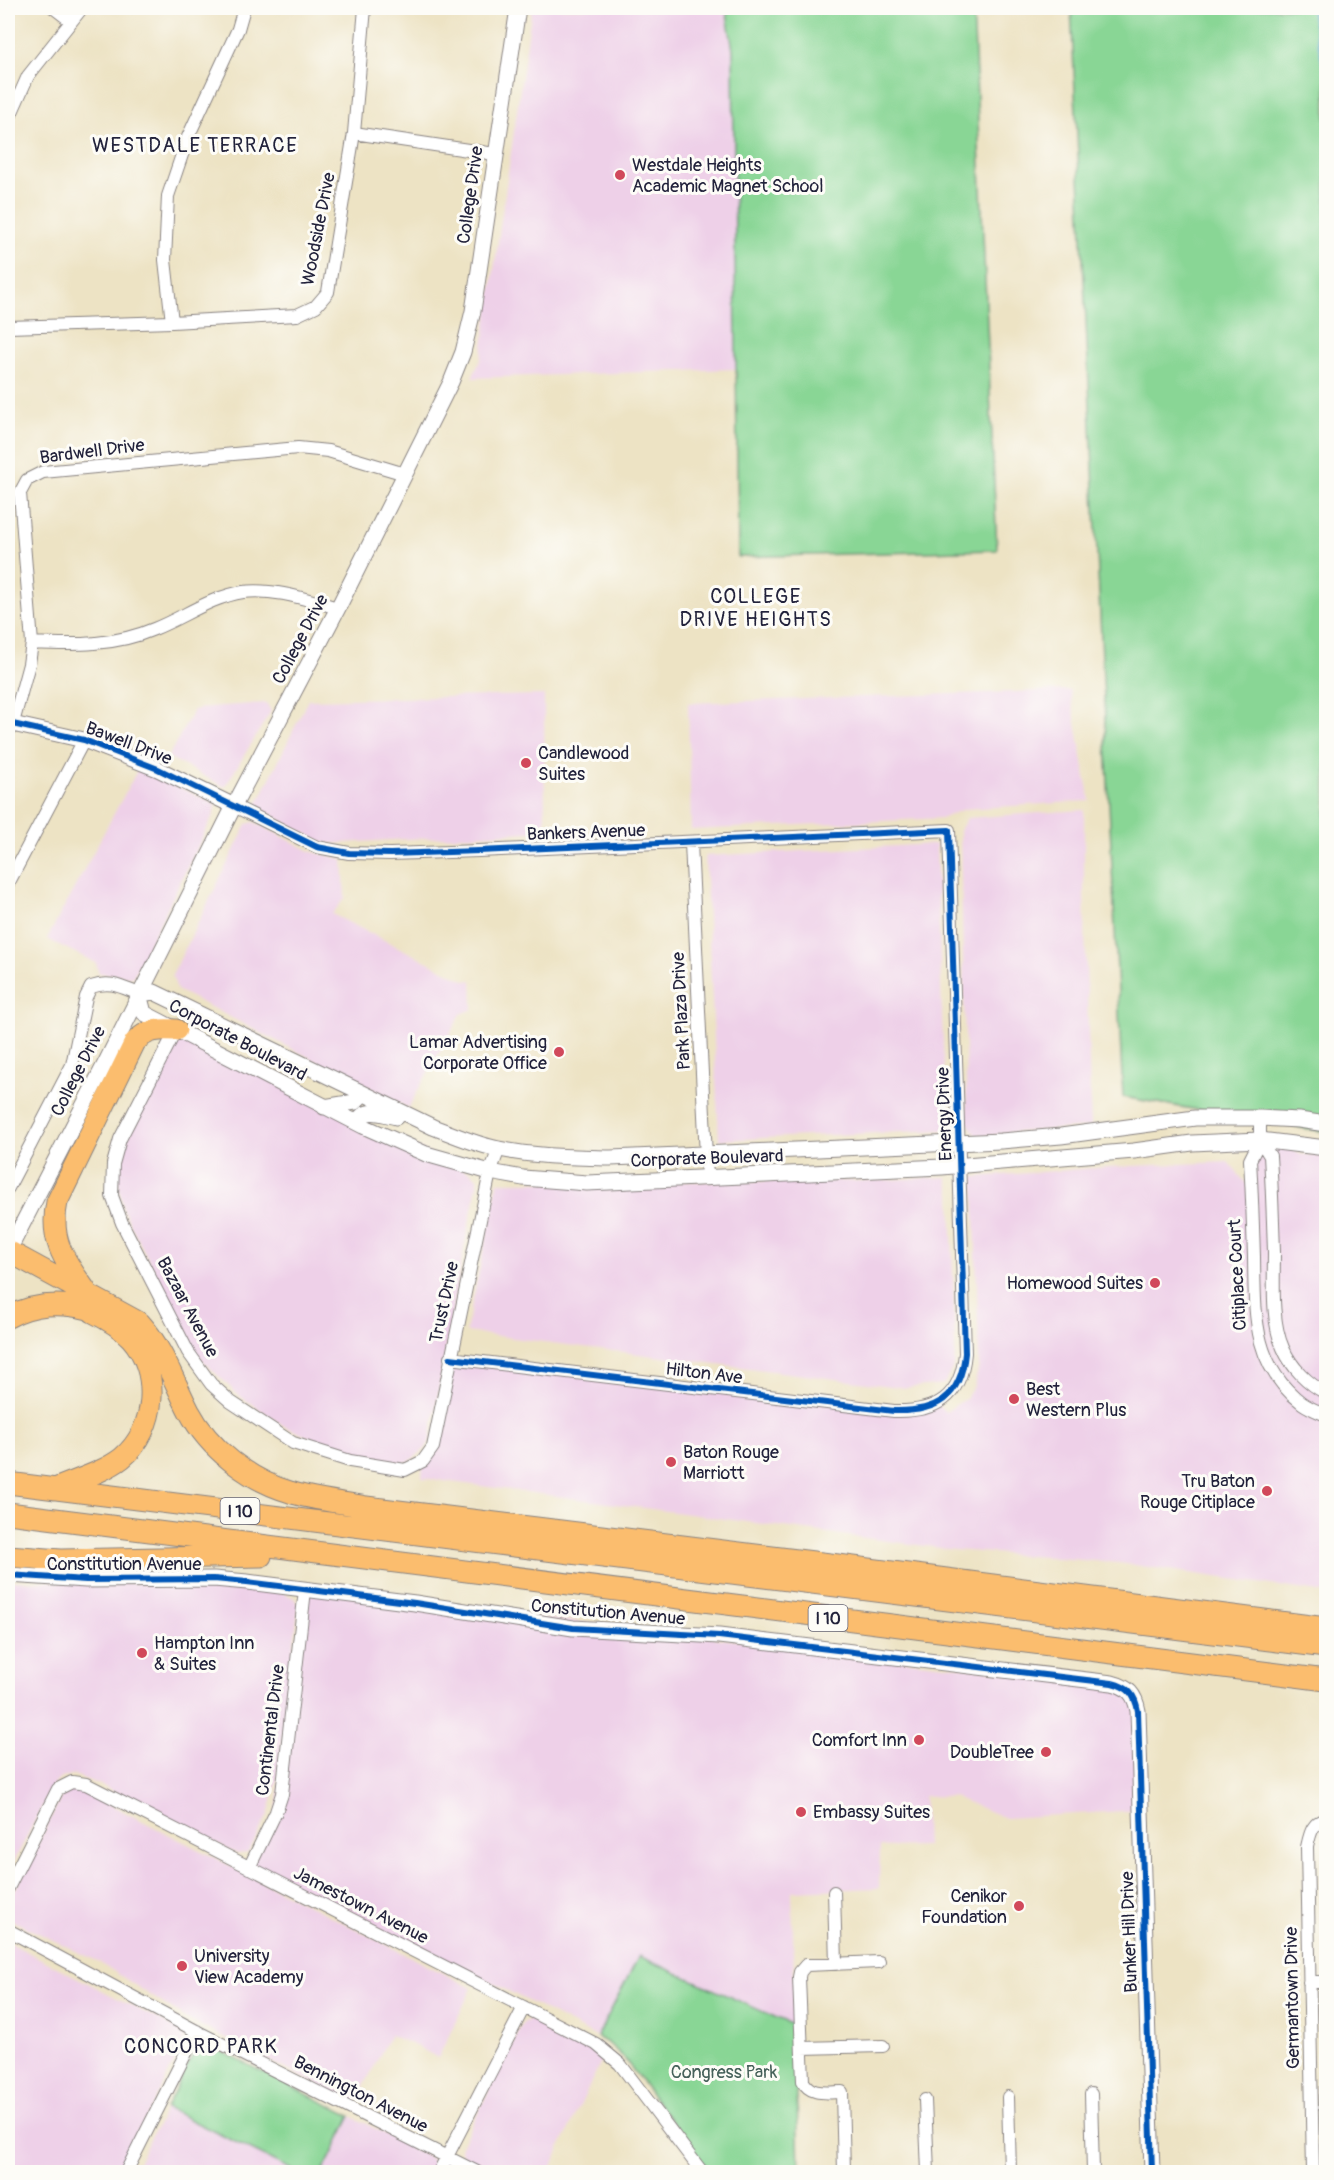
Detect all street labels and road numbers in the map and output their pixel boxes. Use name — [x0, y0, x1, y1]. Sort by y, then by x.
street label: College Drive — [452, 145, 489, 245]
street label: Woodside Drive — [296, 170, 341, 288]
street label: Bardwell Drive — [38, 434, 146, 469]
street label: College Drive — [267, 590, 334, 688]
street label: Bawell Drive — [82, 717, 175, 770]
street label: Bankers Avenue — [527, 819, 646, 846]
street label: Park Plaza Drive — [667, 951, 696, 1071]
street label: Corporate Boulevard — [165, 994, 311, 1087]
street label: College Drive — [46, 1022, 111, 1120]
street label: Energy Drive — [931, 1067, 958, 1161]
street label: Corporate Boulevard — [630, 1144, 784, 1173]
street label: Citiplace Court — [1223, 1218, 1252, 1331]
street label: Bazaar Avenue — [152, 1253, 224, 1361]
street label: Trust Drive — [425, 1259, 464, 1345]
street label: Hilton Ave — [664, 1357, 744, 1390]
road number: I 10 — [220, 1498, 260, 1524]
street label: Constitution Avenue — [47, 1553, 201, 1576]
street label: Constitution Avenue — [530, 1594, 686, 1631]
road number: I 10 — [808, 1605, 848, 1631]
street label: Continental Drive — [251, 1663, 290, 1797]
street label: Jamestown Avenue — [290, 1862, 432, 1949]
street label: Bunker Hill Drive — [1116, 1871, 1143, 1993]
street label: Germantown Drive — [1280, 1926, 1305, 2069]
street label: Bennington Avenue — [290, 2051, 432, 2138]

